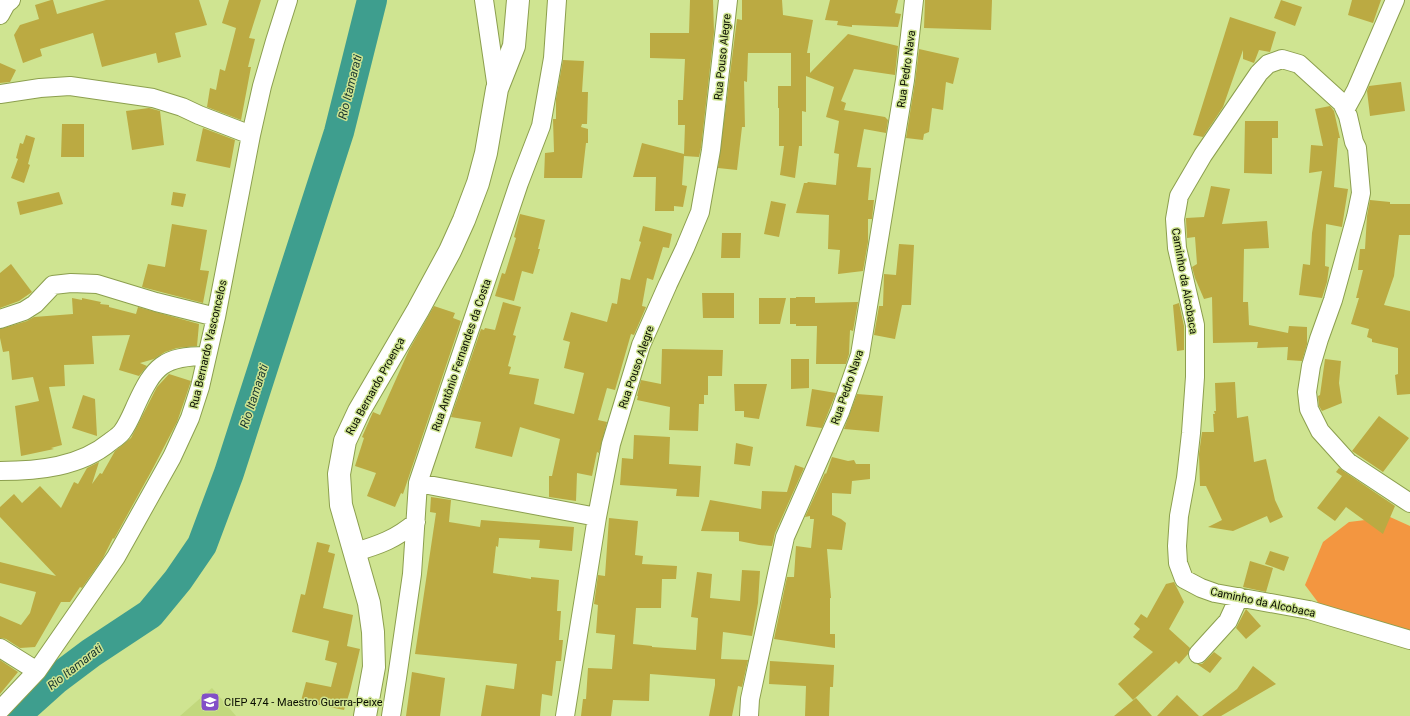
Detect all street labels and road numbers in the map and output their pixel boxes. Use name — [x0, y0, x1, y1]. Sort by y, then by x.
street label: Rua Pouso Alegre — [711, 13, 734, 101]
street label: Rua Pedro Nava — [895, 30, 918, 109]
street label: Caminho da Alcobaca — [1169, 227, 1200, 335]
street label: Rua Antônio Fernandes da Costa — [429, 277, 494, 433]
street label: Rua Bernardo Vasconcelos — [187, 278, 230, 410]
street label: Rua Pouso Alegre — [616, 324, 657, 410]
street label: Rua Bernardo Proença — [343, 335, 408, 437]
street label: Rua Pedro Nava — [829, 348, 866, 426]
street label: Caminho da Alcobaca — [1209, 585, 1317, 620]

